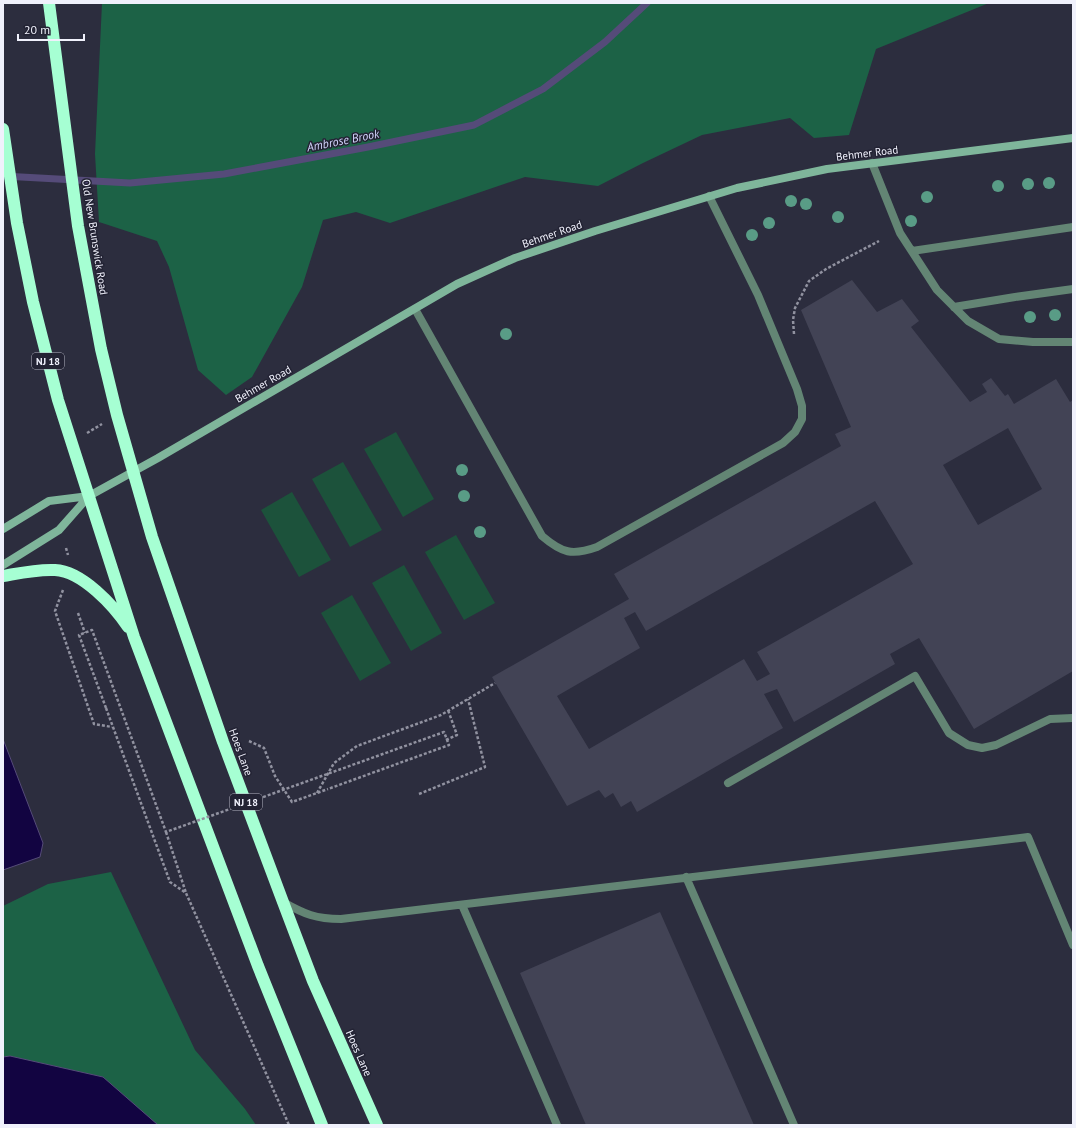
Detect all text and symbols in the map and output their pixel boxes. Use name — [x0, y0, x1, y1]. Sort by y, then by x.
scale bar — [18, 16, 84, 42]
text: 20 m — [24, 22, 50, 37]
water label: Ambrose Brook — [305, 126, 381, 155]
street label: Behmer Road — [835, 142, 899, 164]
street label: Old New Brunswick Road — [79, 178, 111, 296]
street label: Behmer Road — [520, 217, 584, 251]
road number: NJ 18 — [32, 353, 64, 369]
street label: Behmer Road — [232, 362, 294, 406]
street label: Hoes Lane — [226, 727, 256, 778]
road number: NJ 18 — [230, 794, 262, 810]
street label: Hoes Lane — [343, 1028, 376, 1079]

